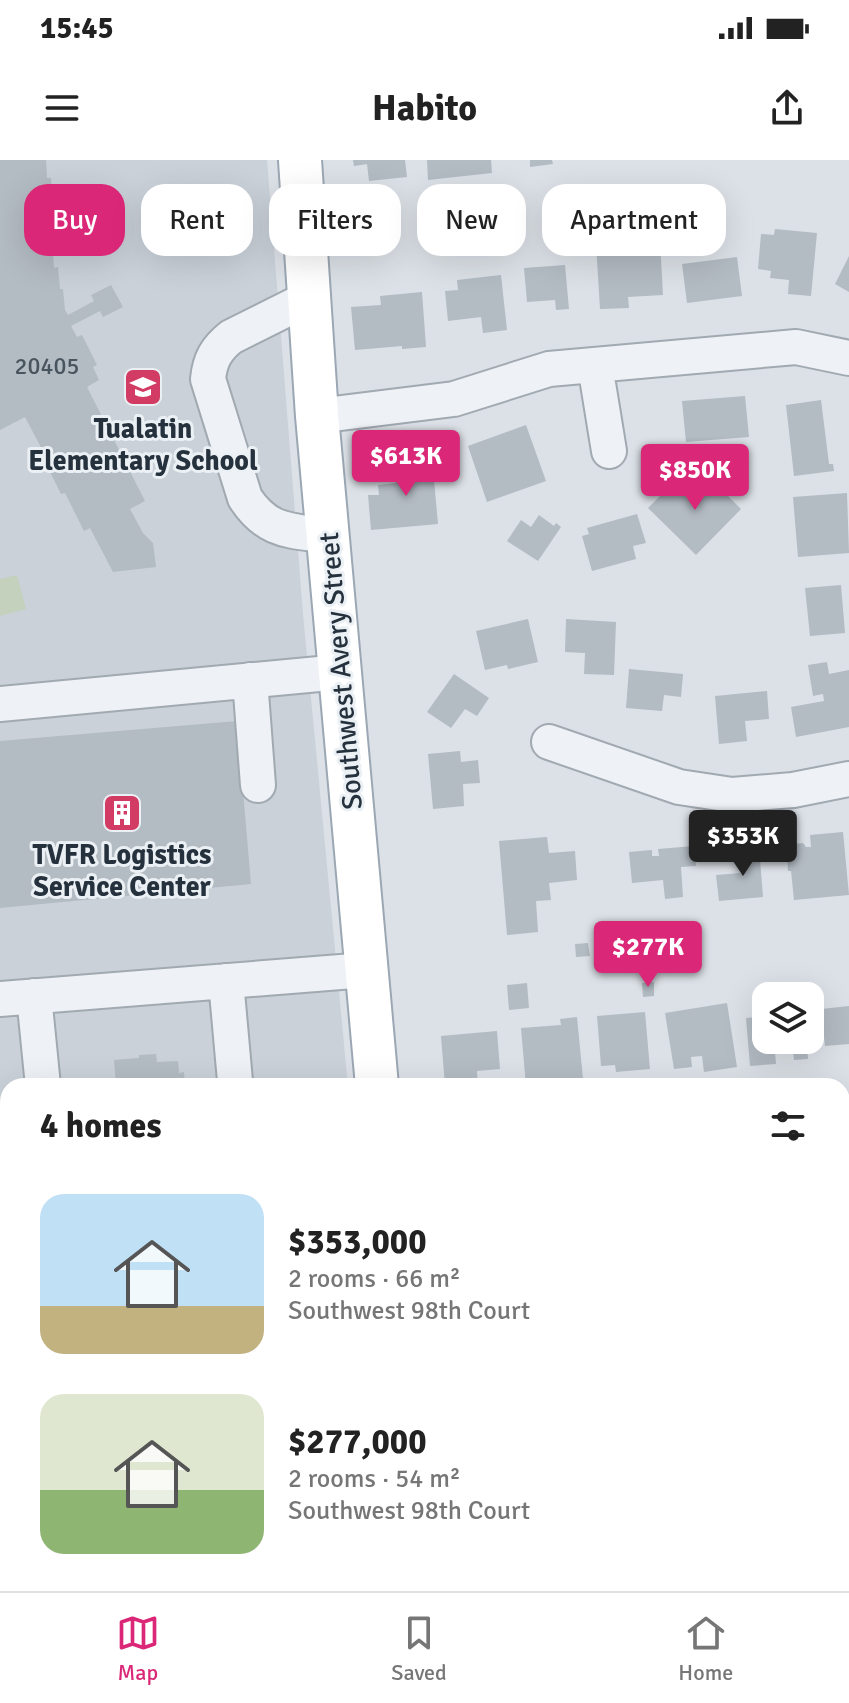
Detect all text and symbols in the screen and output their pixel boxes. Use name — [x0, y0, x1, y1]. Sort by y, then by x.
text: 15:45 — [40, 10, 114, 47]
icon: menu — [40, 86, 84, 130]
text: Habito — [372, 86, 477, 131]
icon: share — [765, 86, 809, 130]
chip: Buy — [24, 184, 125, 256]
chip: Rent — [141, 184, 253, 256]
chip: Filters — [269, 184, 401, 256]
chip: New — [417, 184, 526, 256]
chip: Apartment — [542, 184, 726, 256]
house number: 20405 — [15, 351, 79, 381]
school or university icon: Tualatin Elementary School — [122, 366, 164, 408]
place label: Tualatin Elementary School — [28, 412, 258, 478]
pin: $613K — [350, 430, 462, 498]
text: $613K — [370, 440, 442, 472]
pin: $850K — [639, 444, 751, 512]
text: $850K — [659, 454, 731, 486]
street label: Southwest Avery Street — [312, 531, 370, 811]
building icon: TVFR Logistics Service Center — [101, 792, 143, 834]
pin: $353K — [687, 810, 799, 878]
text: $353K — [707, 820, 779, 852]
place label: TVFR Logistics Service Center — [33, 838, 212, 904]
pin: $277K — [592, 921, 704, 989]
text: $277K — [612, 931, 684, 963]
map controls — [752, 982, 824, 1054]
button: layers — [752, 982, 824, 1054]
icon: filters — [766, 1104, 810, 1148]
text: 4 homes — [40, 1105, 161, 1147]
text: $353,000 — [288, 1221, 427, 1263]
icon: home — [104, 1226, 200, 1322]
text: 2 rooms · 66 m² — [288, 1263, 461, 1295]
text: Southwest 98th Court — [288, 1295, 530, 1327]
text: $277,000 — [288, 1421, 427, 1463]
icon: home — [104, 1426, 200, 1522]
text: 2 rooms · 54 m² — [288, 1463, 461, 1495]
text: Southwest 98th Court — [288, 1495, 530, 1527]
tab: Map — [116, 1611, 160, 1686]
tab: Saved — [391, 1611, 447, 1686]
tab: Home — [678, 1611, 733, 1686]

